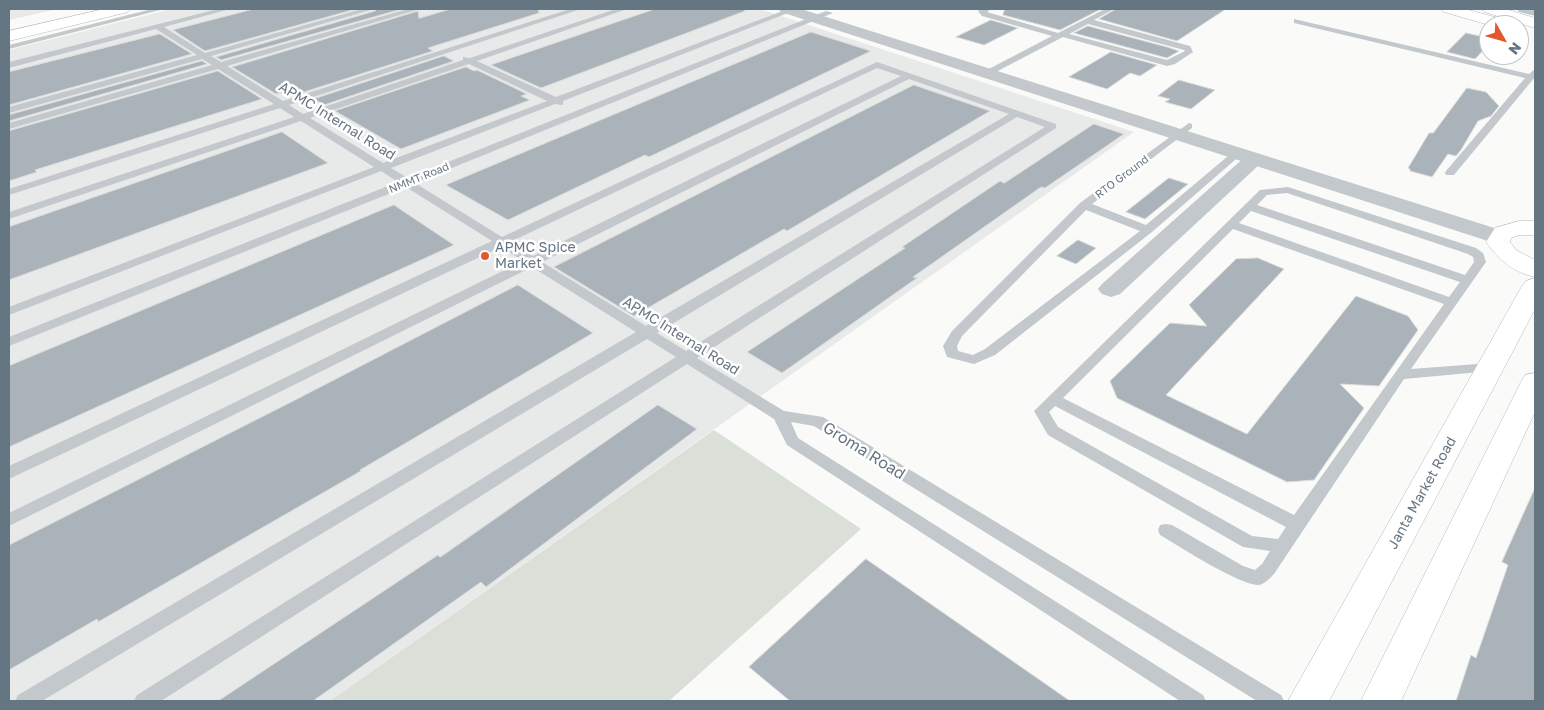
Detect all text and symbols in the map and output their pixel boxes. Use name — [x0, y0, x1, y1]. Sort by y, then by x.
north arrow — [1479, 15, 1529, 65]
text: N — [1505, 39, 1525, 58]
street label: APMC Internal Road — [276, 78, 398, 164]
street label: RTO Ground — [1093, 153, 1151, 201]
street label: NMMT Road — [387, 160, 451, 196]
place label: APMC Spice Market — [495, 240, 576, 272]
marker: APMC Spice Market — [479, 250, 491, 262]
street label: APMC Internal Road — [620, 293, 742, 379]
street label: Groma Road — [819, 418, 909, 484]
street label: Janta Market Road — [1384, 434, 1460, 552]

